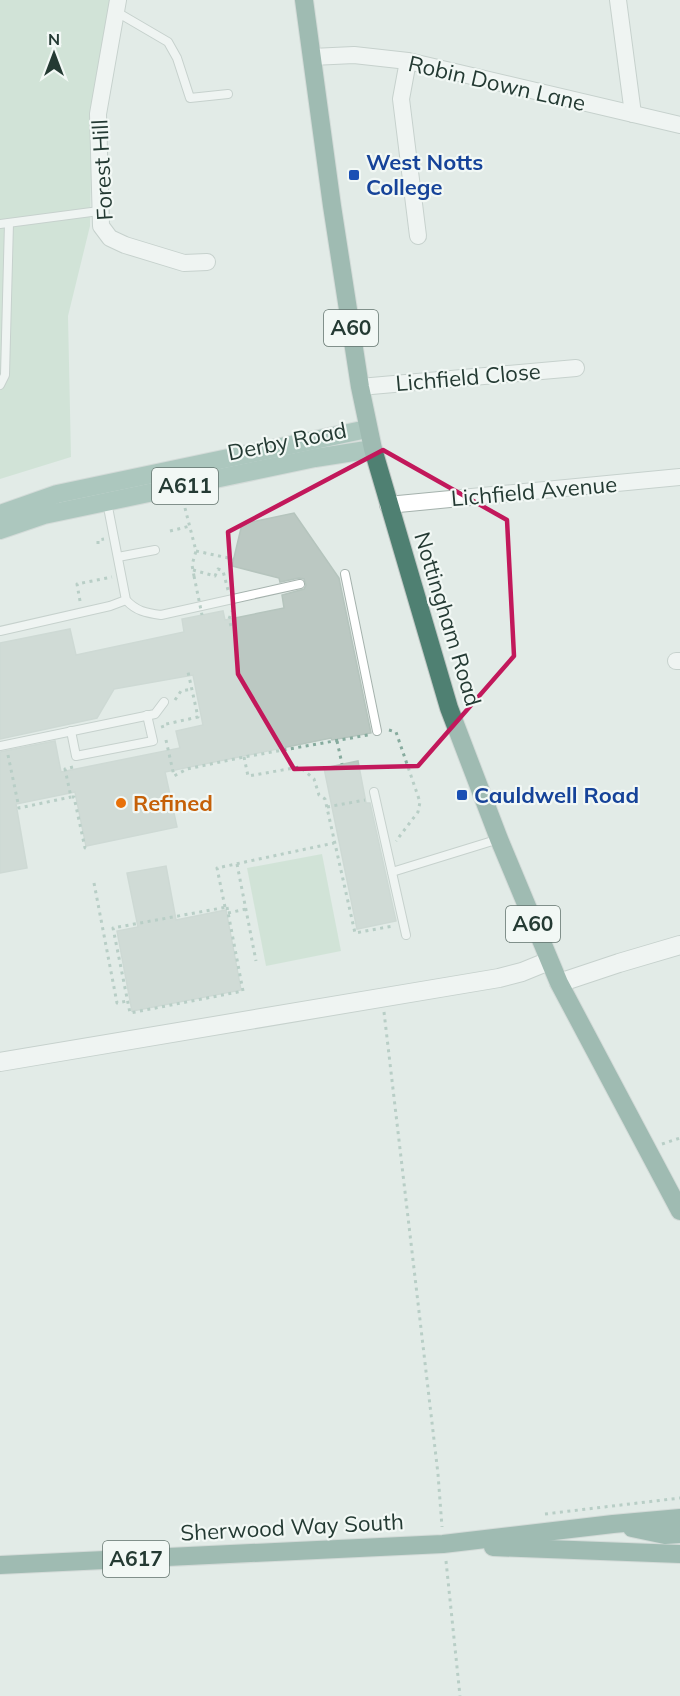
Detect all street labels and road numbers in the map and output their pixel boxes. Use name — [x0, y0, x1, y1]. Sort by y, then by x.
street label: Robin Down Lane — [406, 49, 588, 117]
street label: Forest Hill — [85, 119, 119, 221]
road number: A60 — [324, 310, 378, 346]
street label: Lichfield Close — [394, 357, 542, 397]
street label: Derby Road — [225, 416, 349, 466]
road number: A611 — [152, 468, 218, 504]
street label: Lichfield Avenue — [450, 470, 618, 512]
street label: Nottingham Road — [408, 529, 488, 709]
road number: A60 — [506, 906, 560, 942]
street label: Sherwood Way South — [180, 1507, 404, 1547]
road number: A617 — [103, 1541, 169, 1577]

